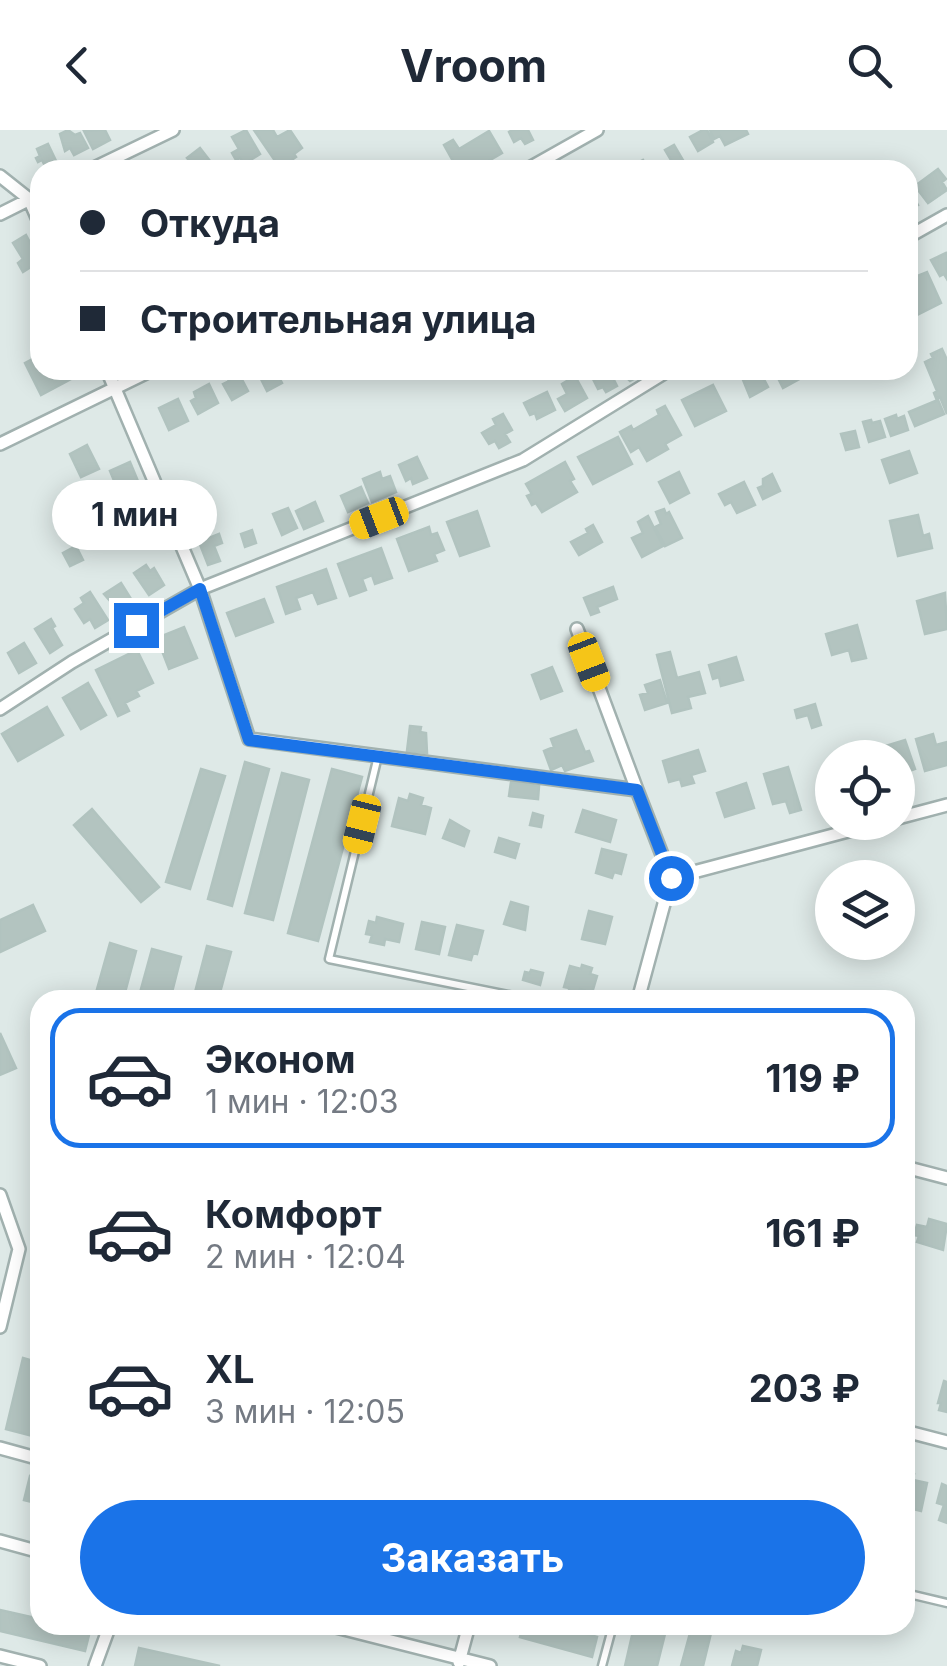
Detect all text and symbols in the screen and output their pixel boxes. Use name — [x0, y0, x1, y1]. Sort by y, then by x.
icon: back — [50, 38, 105, 93]
text: Vroom — [400, 38, 547, 93]
icon: search — [842, 38, 897, 93]
text: Откуда — [140, 200, 280, 246]
text: Строительная улица — [140, 296, 537, 342]
callout: 1 мин — [54, 480, 218, 550]
car — [346, 493, 412, 543]
text: 1 мин — [91, 495, 178, 534]
route end — [114, 603, 159, 648]
car — [564, 629, 614, 695]
map controls — [815, 740, 915, 960]
button: locate — [815, 740, 915, 840]
car — [340, 791, 384, 857]
route start — [649, 856, 694, 901]
button: layers — [815, 860, 915, 960]
icon: car — [85, 1033, 175, 1123]
text: Эконом — [205, 1036, 356, 1082]
text: 119 ₽ — [765, 1055, 860, 1101]
text: 1 мин · 12:03 — [205, 1082, 398, 1121]
icon: car — [85, 1188, 175, 1278]
text: Комфорт — [205, 1191, 382, 1237]
text: 161 ₽ — [765, 1210, 860, 1256]
text: 2 мин · 12:04 — [205, 1237, 406, 1276]
icon: car — [85, 1343, 175, 1433]
text: XL — [205, 1346, 255, 1392]
text: 203 ₽ — [749, 1365, 860, 1411]
text: 3 мин · 12:05 — [205, 1392, 405, 1431]
button: Заказать — [80, 1500, 865, 1615]

